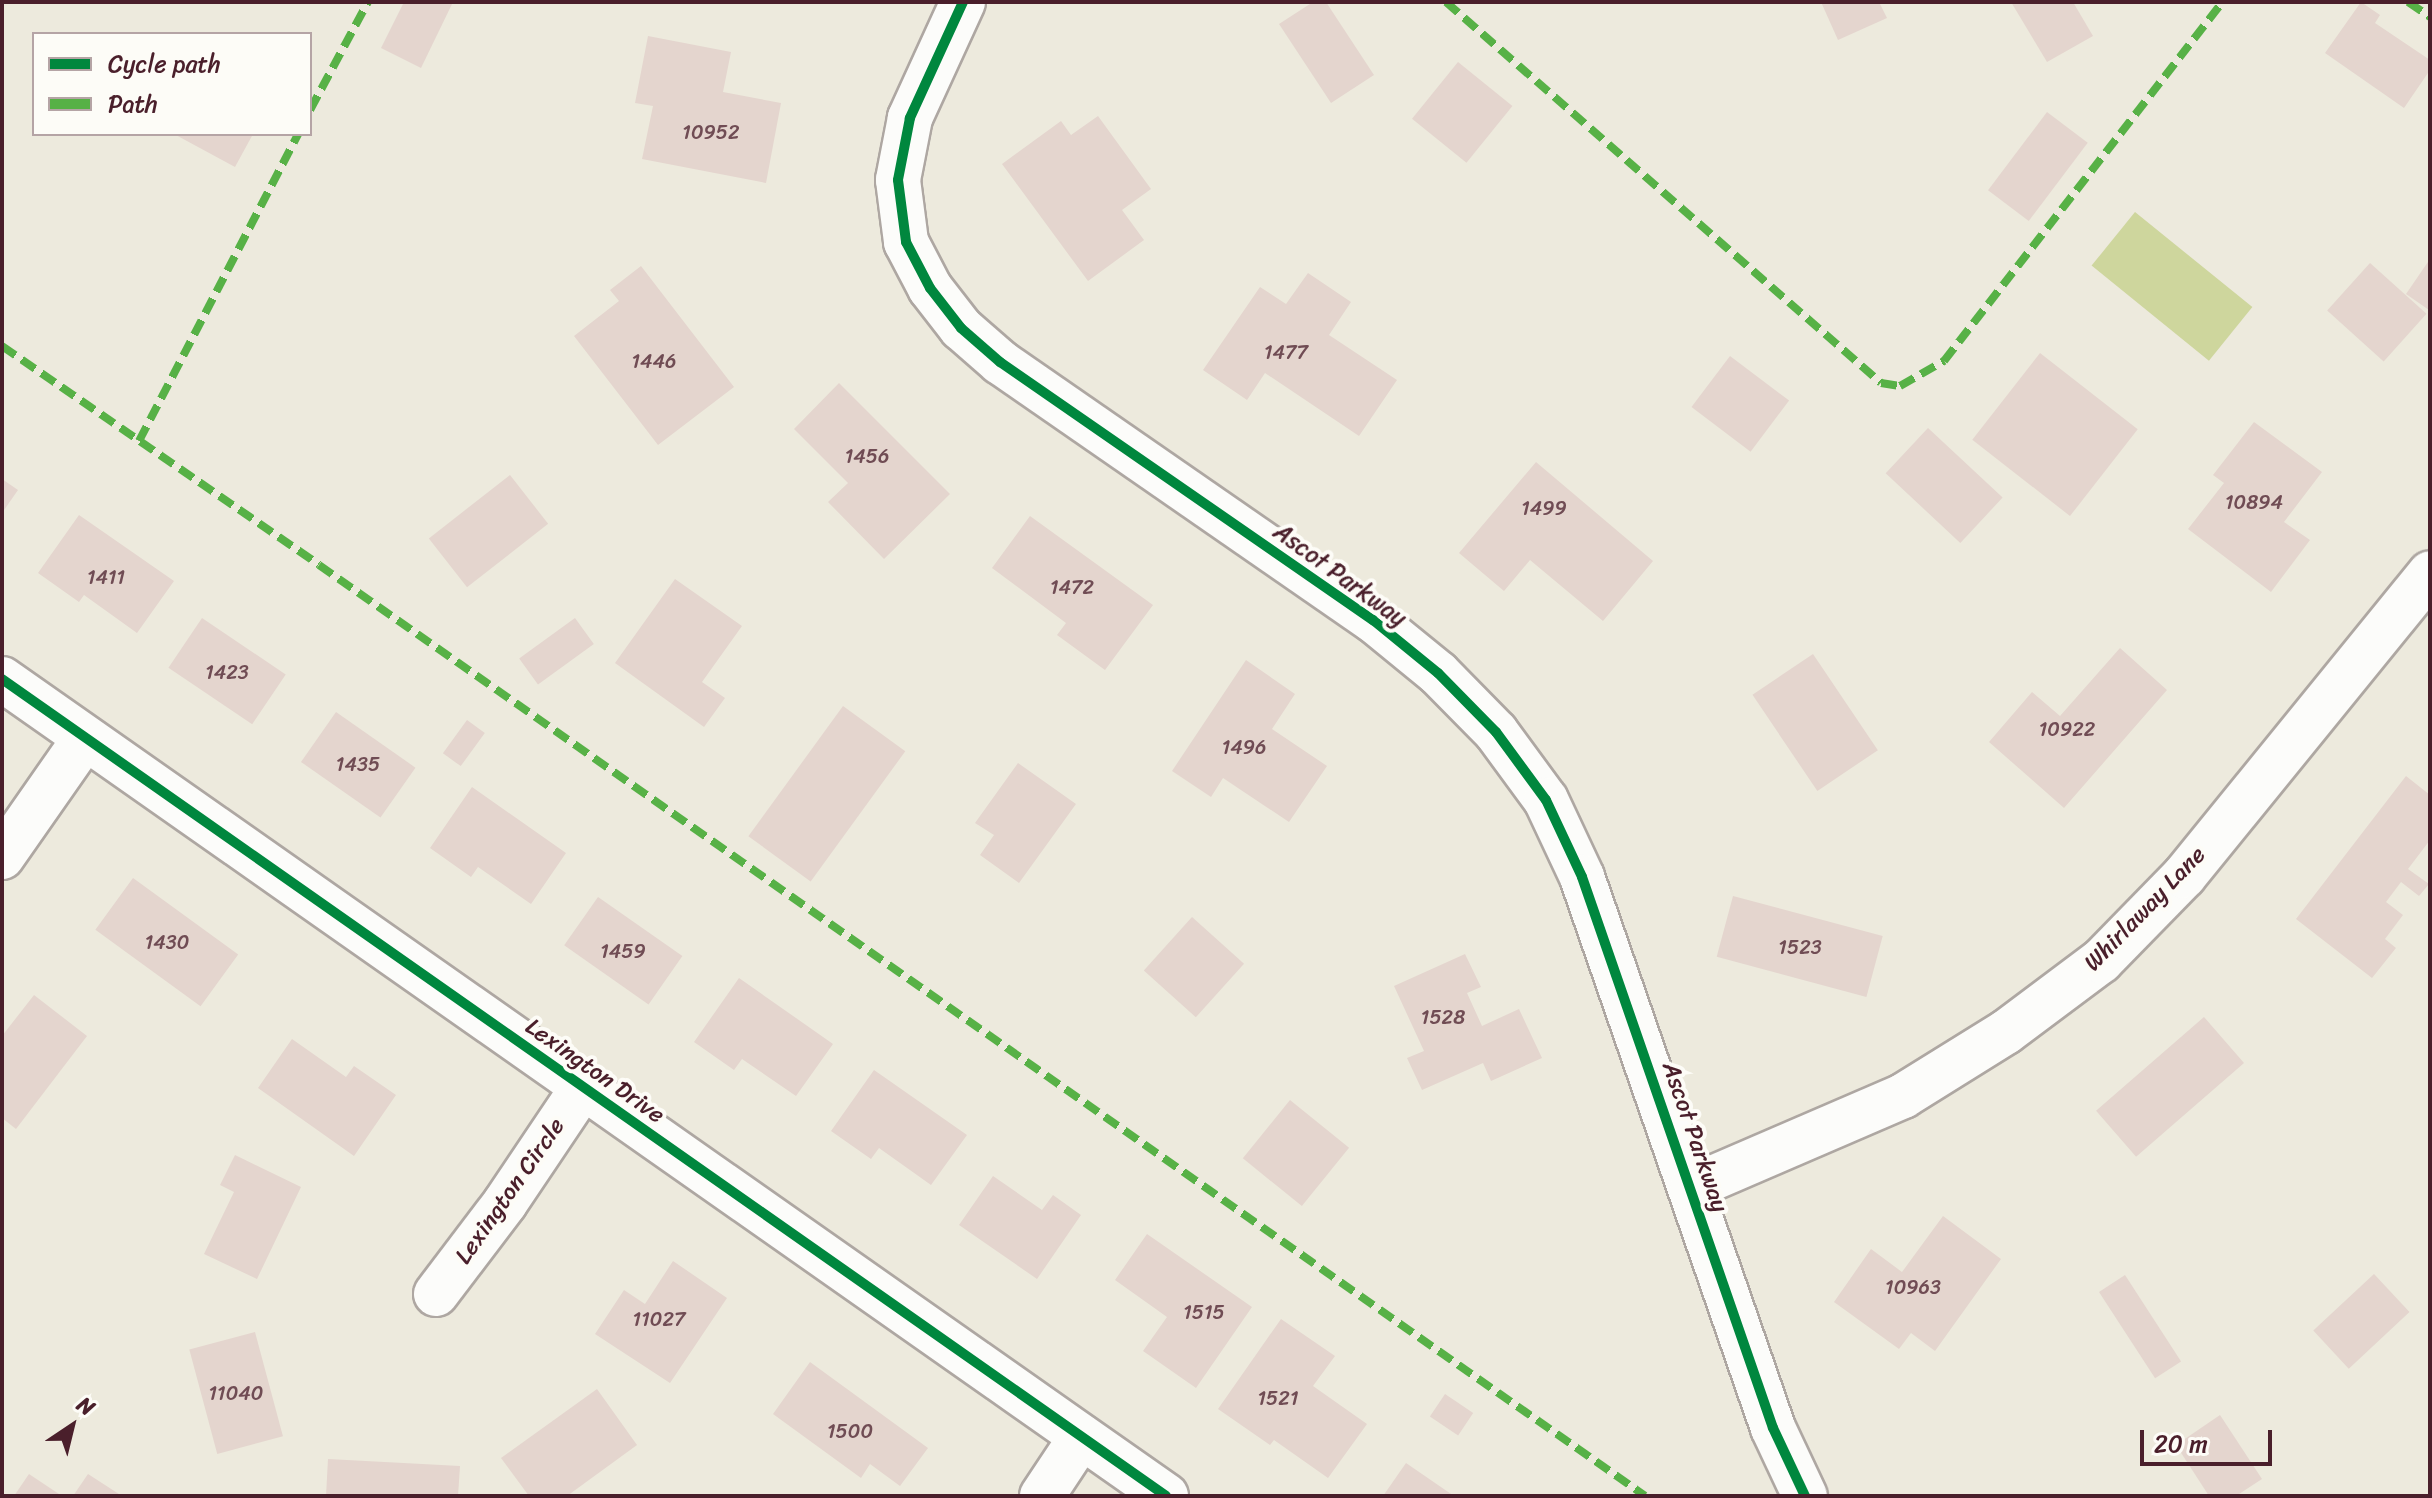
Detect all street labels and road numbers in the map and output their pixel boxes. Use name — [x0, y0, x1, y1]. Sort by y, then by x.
street label: Ascot Parkway — [1268, 517, 1412, 633]
street label: Whirlaway Lane — [2078, 841, 2212, 977]
street label: Lexington Drive — [520, 1012, 670, 1130]
street label: Ascot Parkway — [1656, 1058, 1734, 1216]
street label: Lexington Circle — [449, 1112, 571, 1270]

